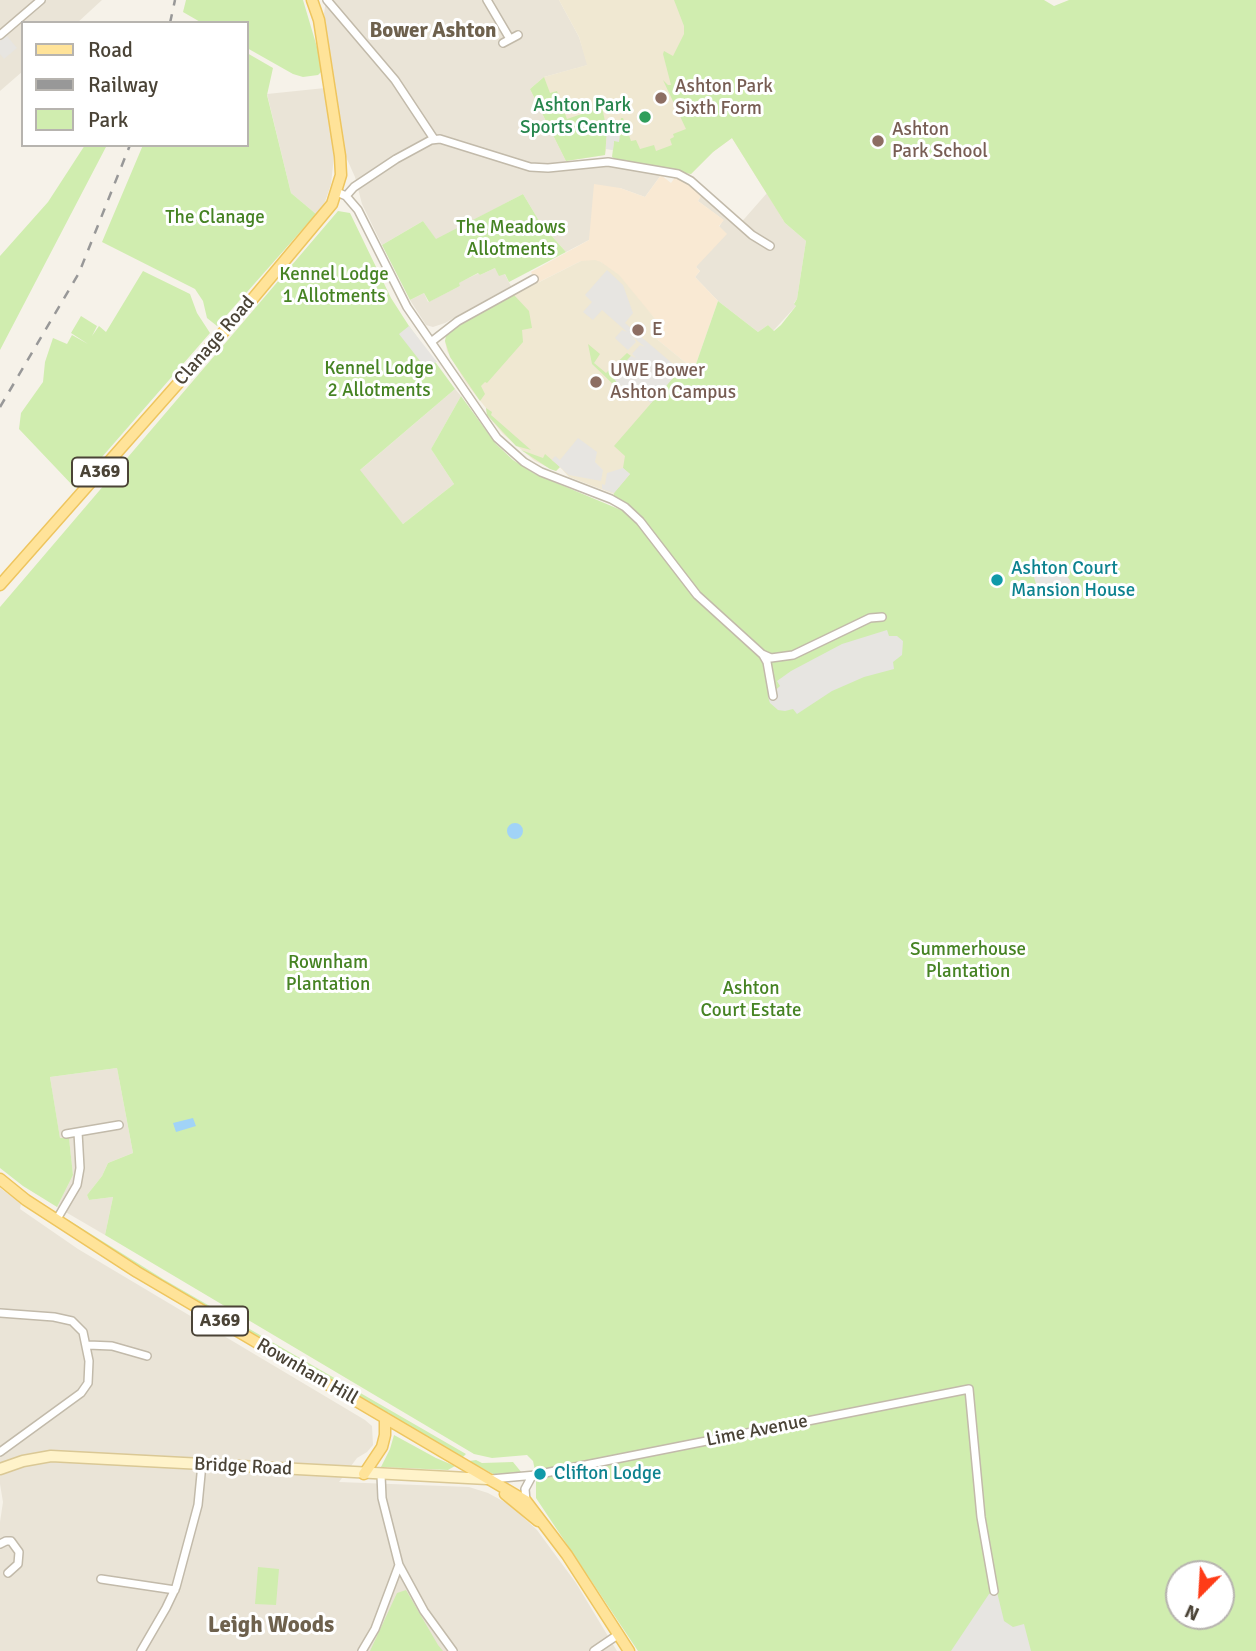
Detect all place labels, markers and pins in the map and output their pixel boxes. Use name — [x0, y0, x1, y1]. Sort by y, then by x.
place label: Ashton Park Sixth Form — [675, 76, 773, 120]
marker: Ashton Park Sixth Form — [653, 90, 669, 106]
place label: Ashton Park Sports Centre — [520, 95, 631, 139]
marker: Ashton Park Sports Centre — [637, 109, 653, 125]
place label: Ashton Park School — [892, 119, 988, 163]
marker: Ashton Park School — [870, 133, 886, 149]
place label: E — [652, 319, 663, 341]
marker: E — [630, 322, 646, 338]
place label: UWE Bower Ashton Campus — [610, 360, 736, 404]
marker: UWE Bower Ashton Campus — [588, 374, 604, 390]
place label: Ashton Court Mansion House — [1011, 558, 1135, 602]
marker: Ashton Court Mansion House — [989, 572, 1005, 588]
place label: Clifton Lodge — [554, 1463, 662, 1485]
marker: Clifton Lodge — [532, 1466, 548, 1482]

